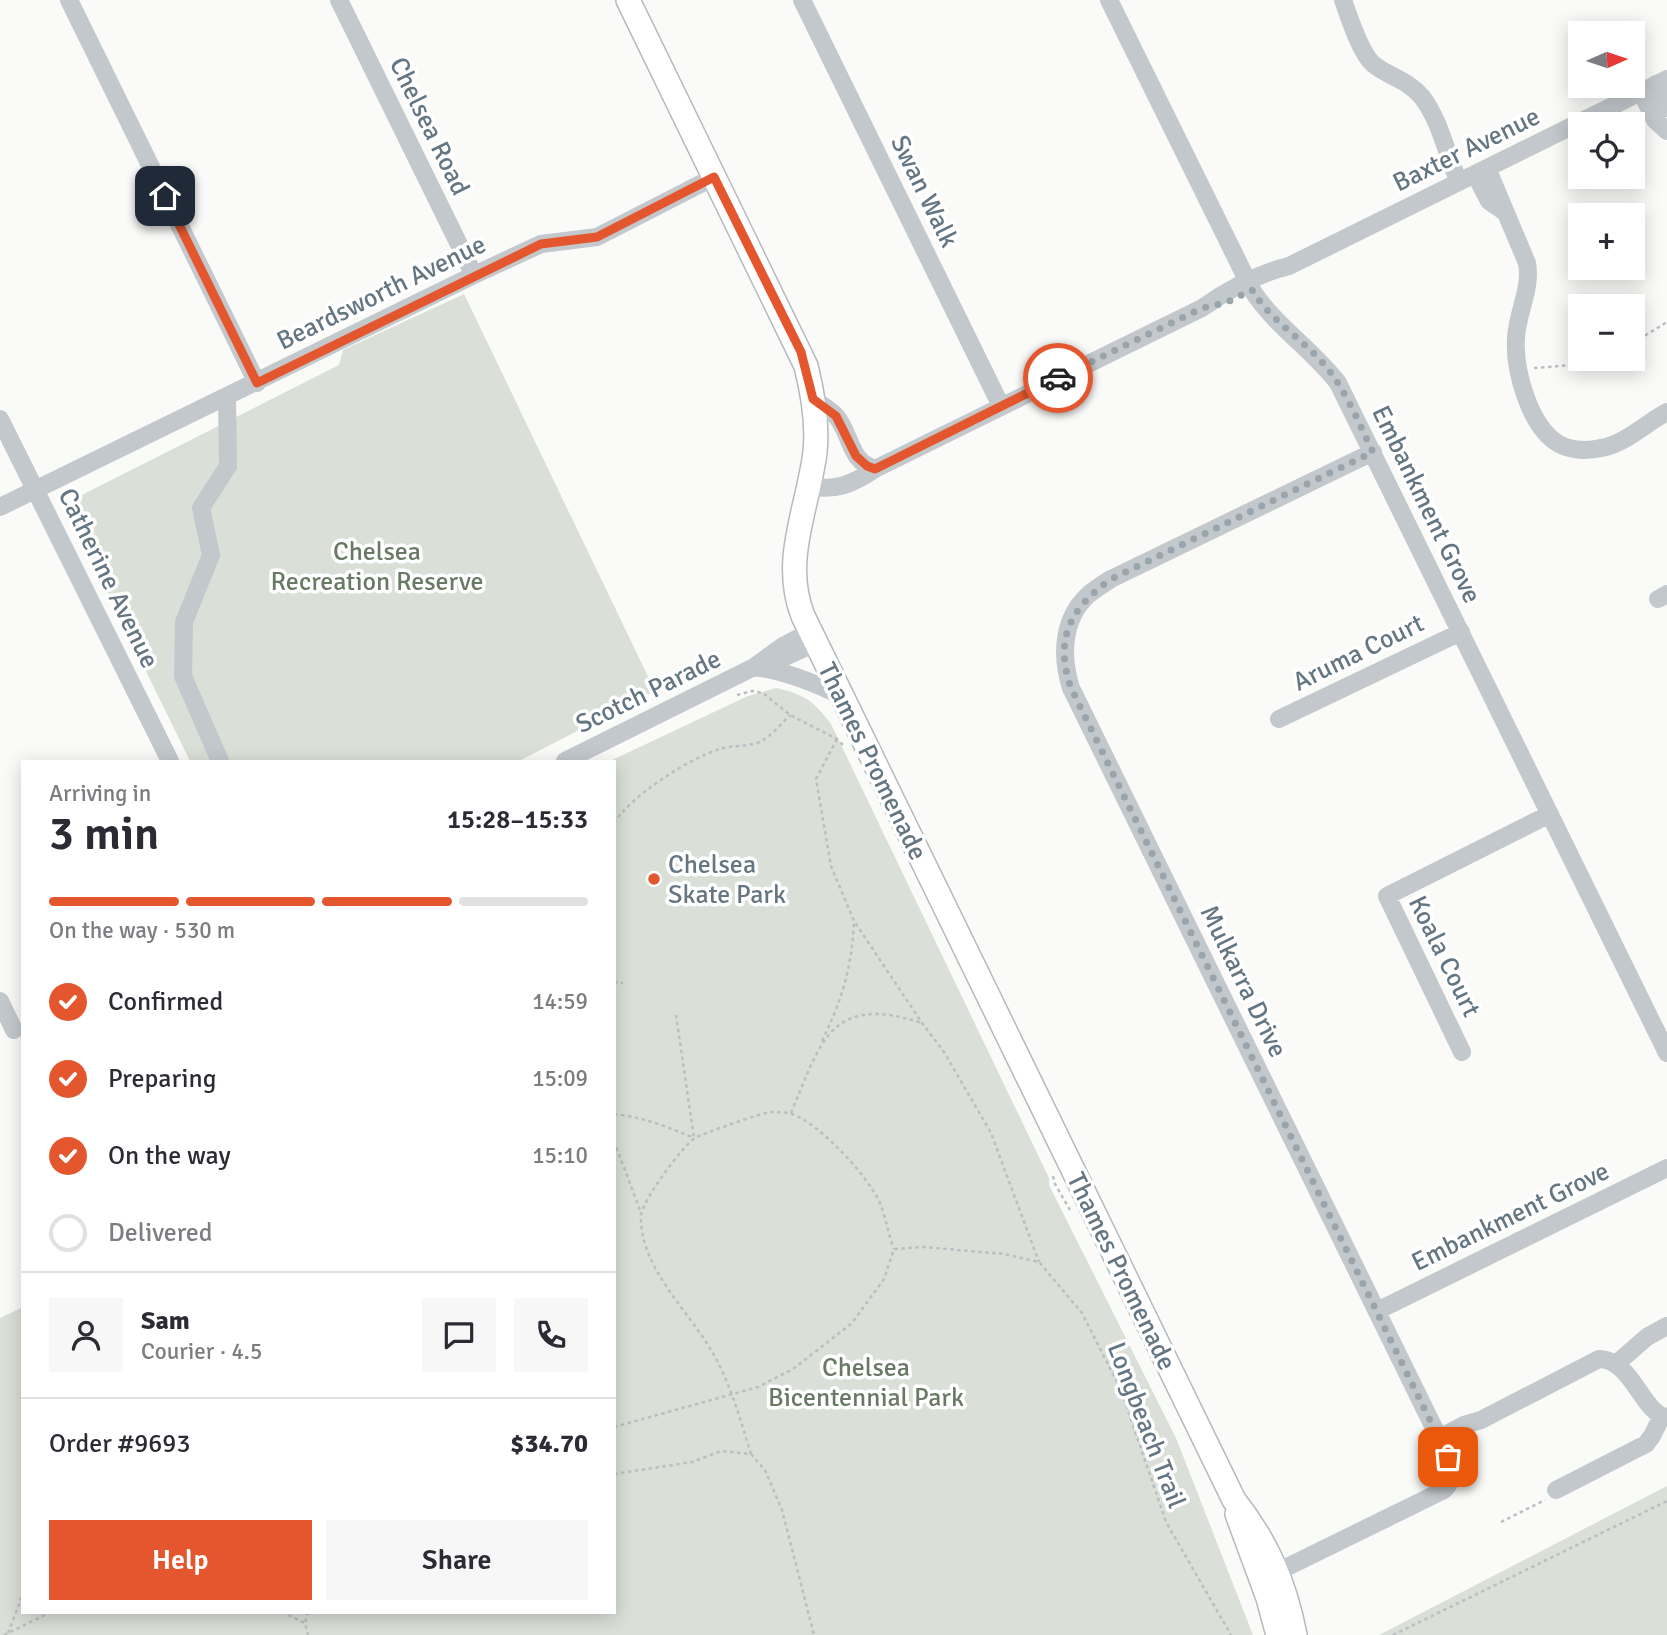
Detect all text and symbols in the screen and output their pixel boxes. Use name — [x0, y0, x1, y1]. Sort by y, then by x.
north arrow — [1568, 21, 1645, 98]
map controls — [1568, 21, 1645, 371]
street label: Chelsea Road — [382, 52, 476, 201]
street label: Baxter Avenue — [1388, 101, 1545, 199]
button: locate — [1568, 112, 1645, 189]
street label: Swan Walk — [883, 130, 965, 253]
pin — [135, 166, 195, 226]
icon: home — [146, 177, 184, 215]
button: + — [1568, 203, 1645, 280]
street label: Beardsworth Avenue — [272, 228, 491, 357]
button: − — [1568, 294, 1645, 371]
courier — [1023, 343, 1093, 413]
icon: car — [1039, 359, 1077, 397]
street label: Embankment Grove — [1364, 400, 1488, 608]
street label: Catherine Avenue — [51, 483, 165, 674]
park label: Chelsea Recreation Reserve — [271, 536, 483, 598]
street label: Aruma Court — [1288, 607, 1429, 698]
street label: Scotch Parade — [571, 643, 726, 741]
street label: Thames Promenade — [810, 657, 934, 865]
text: Arriving in — [49, 779, 151, 808]
text: 15:28–15:33 — [447, 804, 588, 836]
text: 3 min — [49, 806, 159, 862]
place label: Chelsea Skate Park — [668, 849, 786, 911]
marker: Chelsea Skate Park — [646, 871, 662, 887]
street label: Koala Court — [1401, 891, 1487, 1022]
street label: Mulkarra Drive — [1193, 900, 1294, 1063]
text: On the way · 530 m — [49, 916, 235, 945]
icon: check — [49, 983, 87, 1021]
text: Confirmed — [108, 986, 223, 1018]
text: 14:59 — [532, 987, 588, 1016]
icon: check — [49, 1060, 87, 1098]
text: Preparing — [108, 1063, 216, 1095]
text: 15:09 — [532, 1064, 588, 1093]
icon: check — [49, 1137, 87, 1175]
text: On the way — [108, 1140, 231, 1172]
text: 15:10 — [532, 1141, 588, 1170]
street label: Embankment Grove — [1406, 1155, 1614, 1279]
street label: Thames Promenade — [1059, 1167, 1183, 1375]
text: Delivered — [108, 1217, 213, 1249]
button: person — [49, 1298, 123, 1372]
button: chat — [422, 1298, 496, 1372]
button: phone — [514, 1298, 588, 1372]
text: Sam — [141, 1305, 190, 1337]
text: Courier · 4.5 — [141, 1337, 262, 1366]
street label: Longbeach Trail — [1100, 1338, 1192, 1513]
park label: Chelsea Bicentennial Park — [768, 1352, 964, 1414]
pin — [1418, 1427, 1478, 1487]
text: Order #9693 — [49, 1428, 190, 1460]
text: $34.70 — [510, 1428, 588, 1460]
icon: bag — [1429, 1438, 1467, 1476]
button: Help — [49, 1520, 312, 1600]
button: Share — [326, 1520, 588, 1600]

